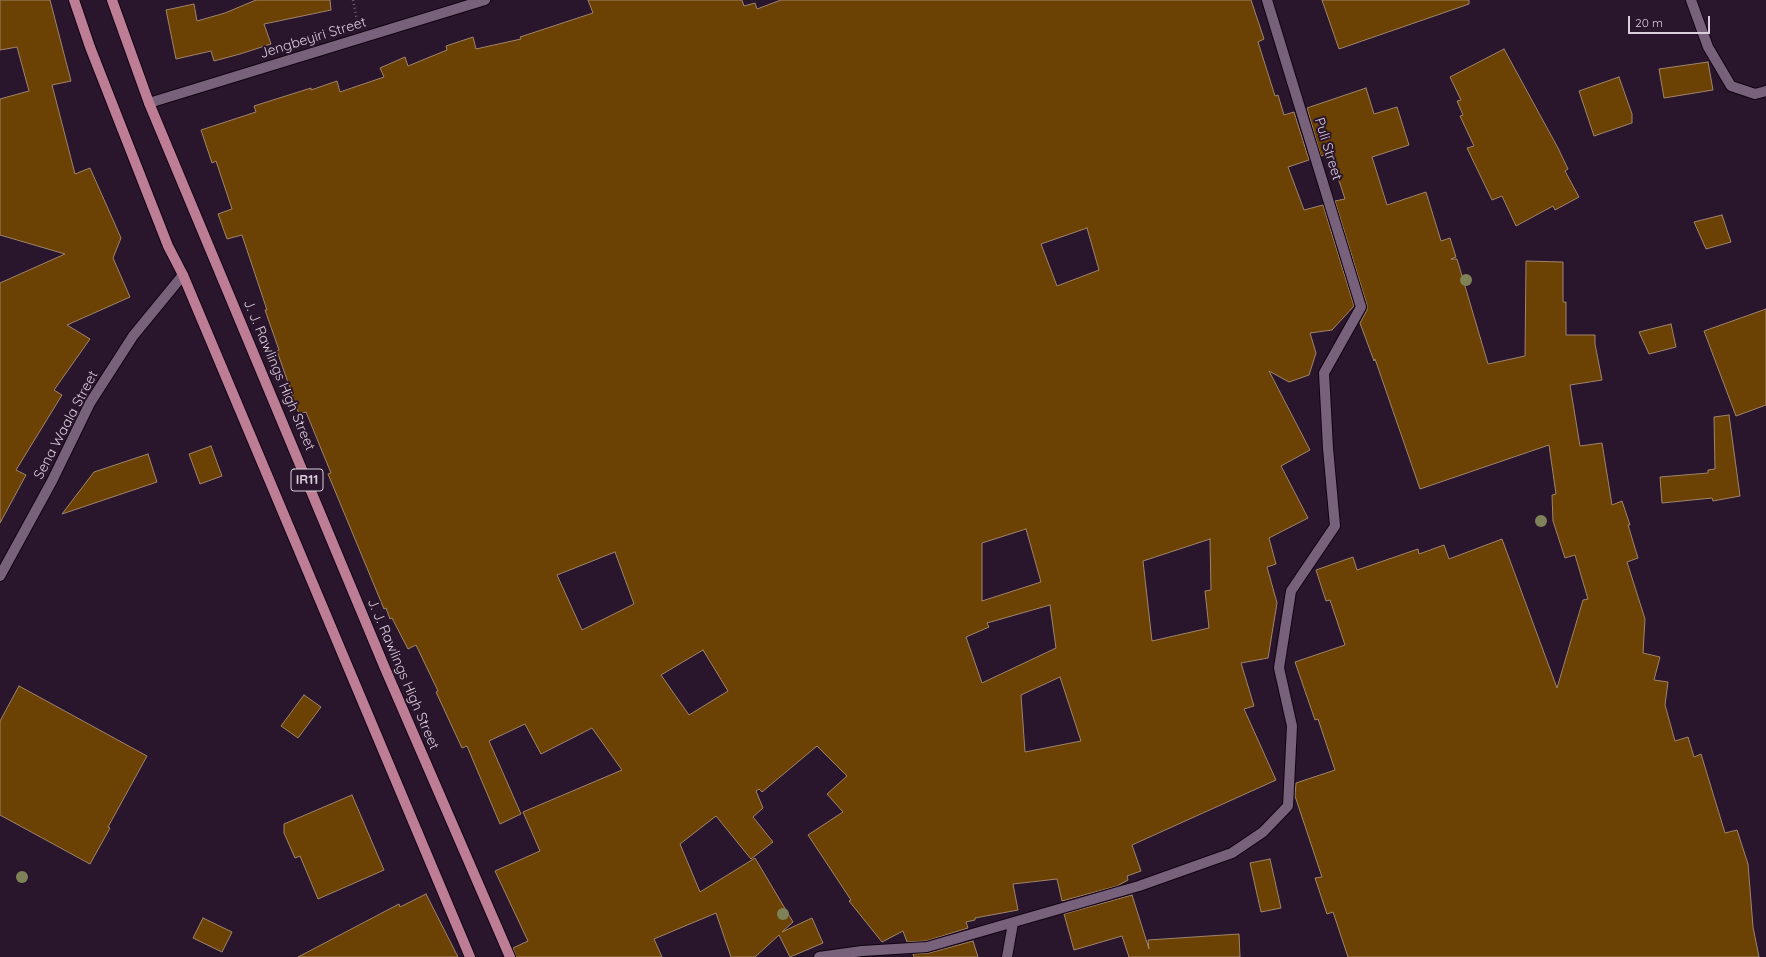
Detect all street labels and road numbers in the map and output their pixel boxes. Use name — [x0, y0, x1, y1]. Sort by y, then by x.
street label: Jengbeyiri Street — [258, 14, 368, 62]
street label: Puli Street — [1311, 116, 1345, 182]
street label: J. J. Rawlings High Street — [240, 297, 318, 453]
street label: Sena Waala Street — [30, 368, 102, 482]
road number: IR11 — [291, 469, 323, 491]
street label: J. J. Rawlings High Street — [364, 596, 442, 752]

